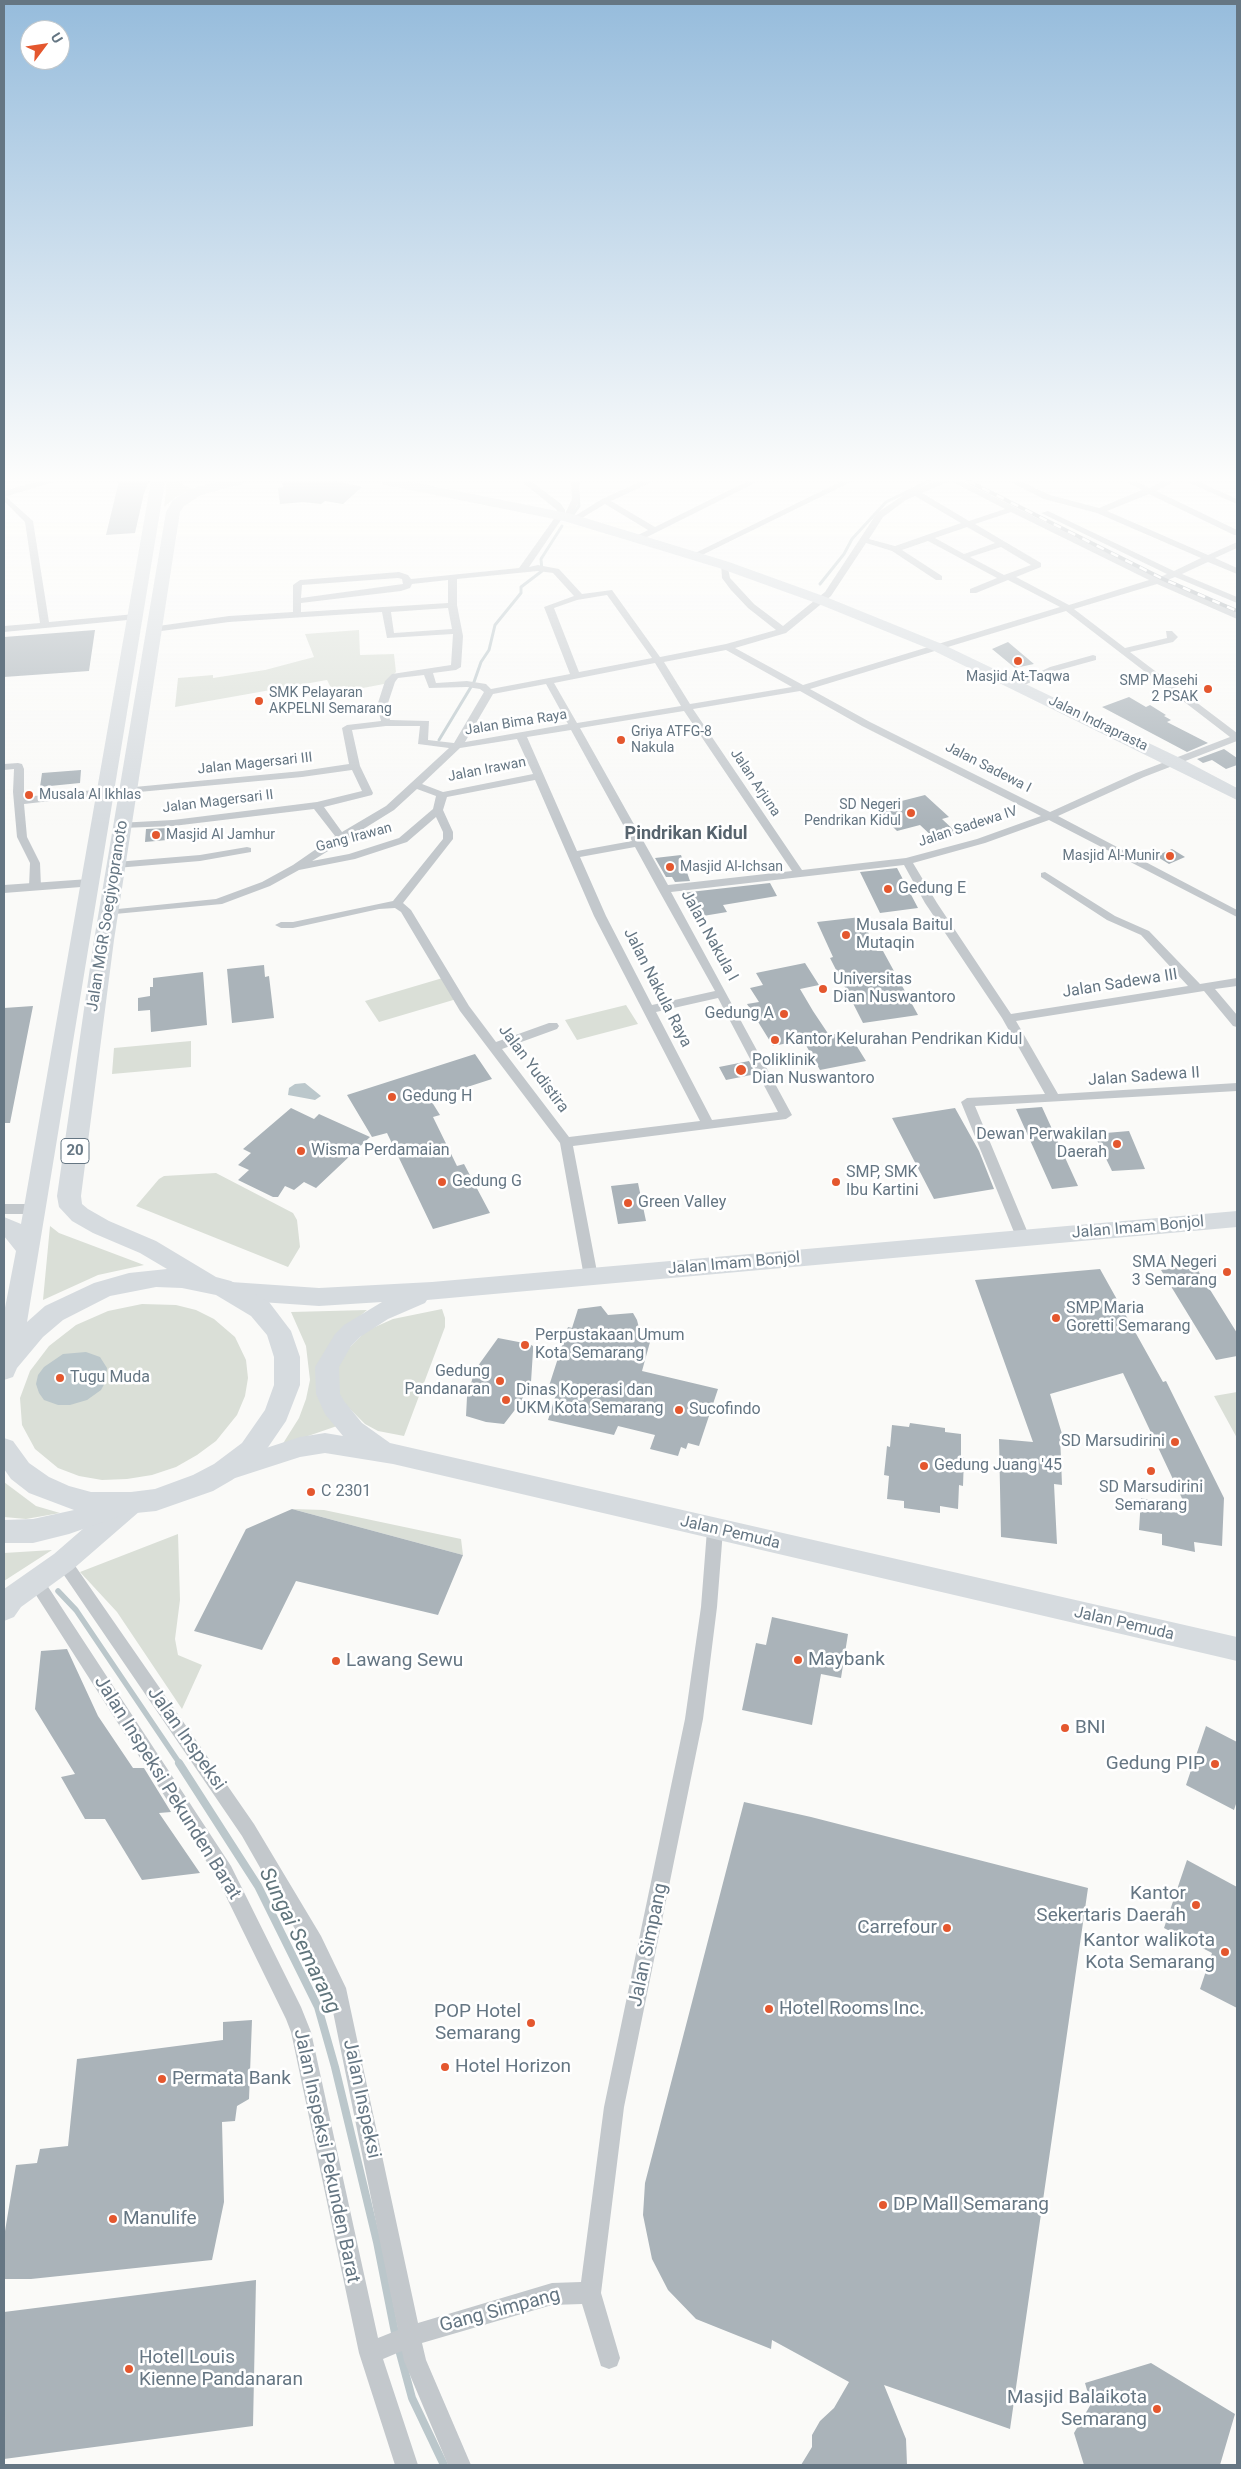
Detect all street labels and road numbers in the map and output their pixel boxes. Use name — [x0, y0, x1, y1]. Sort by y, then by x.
street label: Jalan Indraprasta — [1046, 693, 1150, 755]
street label: Jalan Bima Raya — [464, 707, 568, 739]
street label: Jalan Sadewa I — [942, 739, 1034, 797]
street label: Jalan Arjuna — [726, 746, 784, 820]
street label: Jalan Magersari III — [197, 750, 313, 778]
street label: Jalan Irawan — [446, 754, 528, 786]
street label: Jalan Magersari II — [162, 787, 274, 817]
street label: Jalan Sadewa IV — [916, 803, 1020, 851]
street label: Jalan MGR Soegiyopranoto — [83, 819, 133, 1013]
street label: Gang Irawan — [314, 820, 394, 856]
street label: Jalan Nakula I — [676, 887, 742, 985]
street label: Jalan Nakula Raya — [619, 925, 695, 1051]
street label: Jalan Sadewa III — [1061, 965, 1179, 1003]
street label: Jalan Yudistira — [494, 1021, 572, 1117]
street label: Jalan Sadewa II — [1087, 1064, 1201, 1090]
road number: 20 — [61, 1138, 89, 1164]
street label: Jalan Imam Bonjol — [1071, 1213, 1205, 1243]
street label: Jalan Imam Bonjol — [667, 1249, 801, 1279]
street label: Jalan Pemuda — [678, 1512, 782, 1554]
street label: Jalan Pemuda — [1072, 1603, 1176, 1645]
street label: Jalan Inspeksi Pekunden Barat — [89, 1672, 245, 1904]
street label: Jalan Inspeksi — [142, 1683, 230, 1795]
street label: Jalan Simpang — [625, 1881, 673, 2009]
street label: Jalan Inspeksi Pekunden Barat — [288, 2027, 364, 2285]
street label: Jalan Inspeksi — [337, 2037, 385, 2161]
street label: Gang Simpang — [437, 2284, 563, 2338]

